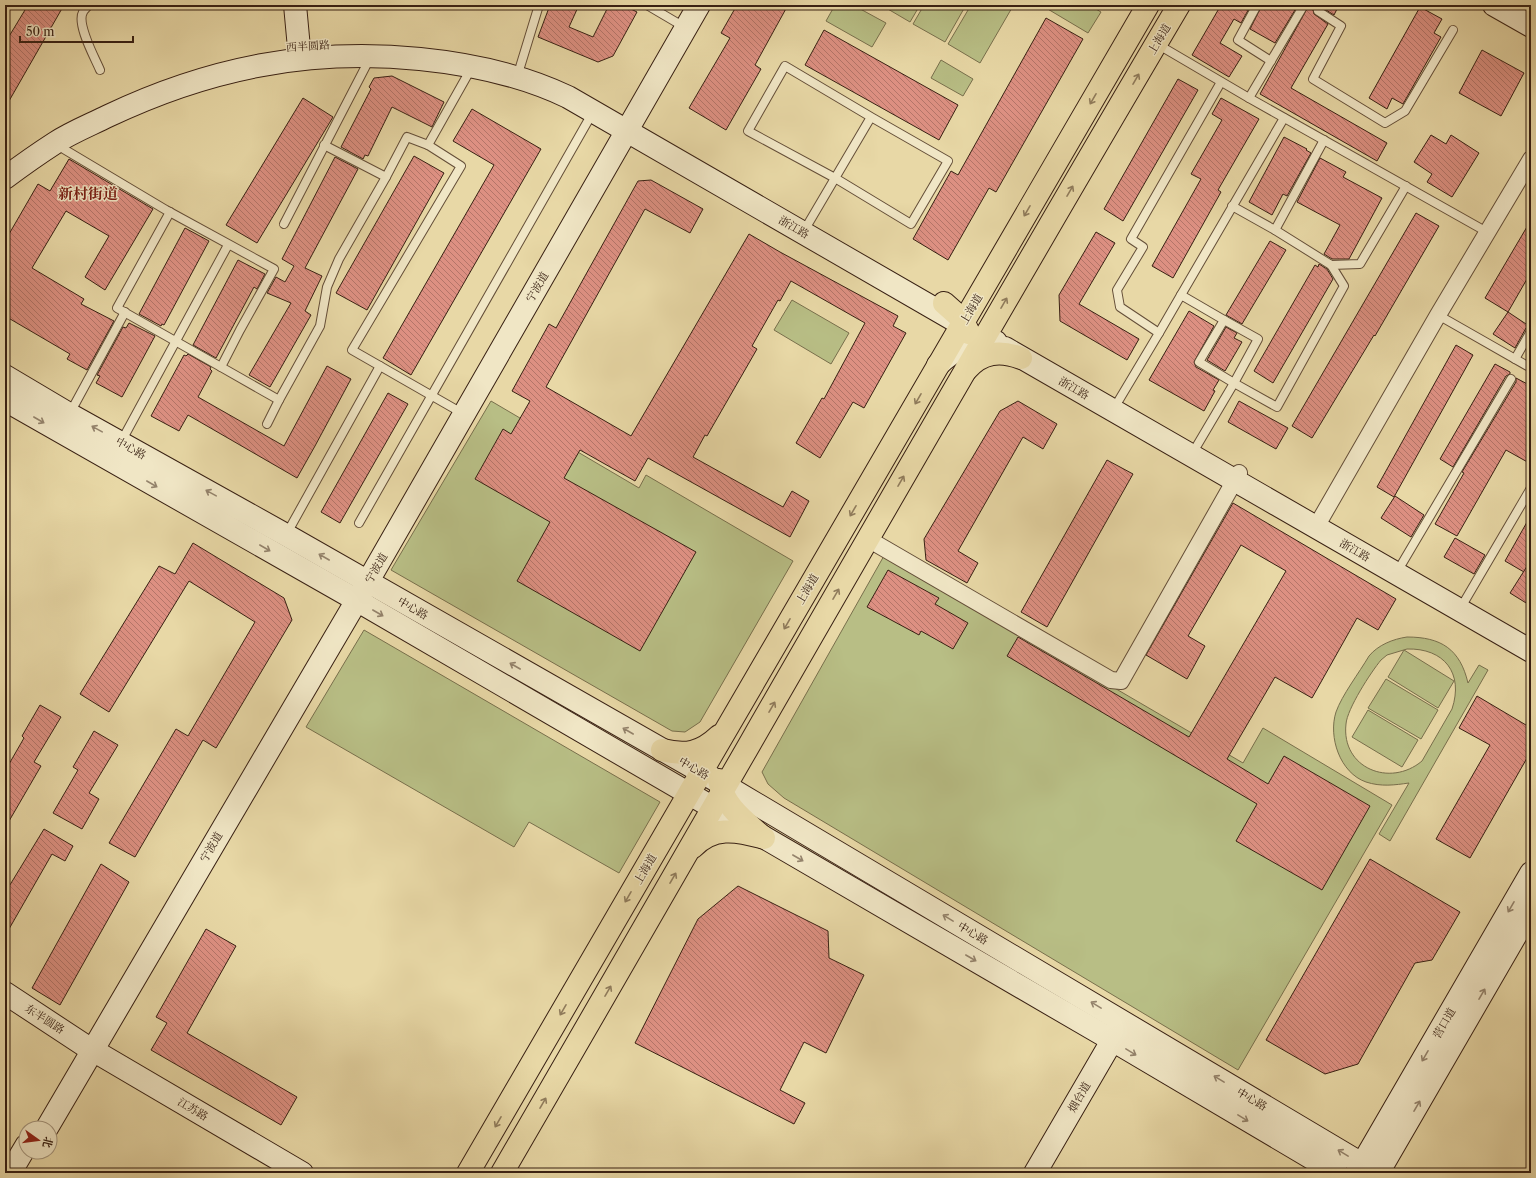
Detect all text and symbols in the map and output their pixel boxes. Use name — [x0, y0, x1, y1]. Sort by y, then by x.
scale bar — [20, 18, 133, 44]
street label: 上海道 — [1145, 21, 1173, 57]
text: 50 m — [26, 24, 55, 39]
street label: 西半圆路 — [286, 37, 330, 55]
one-way arrow — [1132, 73, 1140, 85]
one-way arrow — [1089, 93, 1097, 104]
district label: 新村街道 — [58, 184, 118, 203]
one-way arrow — [1066, 185, 1074, 197]
one-way arrow — [1023, 205, 1031, 217]
street label: 浙江路 — [776, 213, 812, 241]
street label: 宁波道 — [523, 269, 551, 305]
street label: 上海道 — [957, 291, 985, 327]
one-way arrow — [1001, 297, 1009, 309]
street label: 浙江路 — [1056, 374, 1092, 402]
one-way arrow — [914, 393, 922, 405]
one-way arrow — [33, 416, 45, 424]
one-way arrow — [91, 425, 103, 433]
street label: 中心路 — [113, 434, 149, 462]
one-way arrow — [898, 475, 906, 487]
one-way arrow — [146, 480, 158, 488]
one-way arrow — [205, 488, 217, 496]
one-way arrow — [848, 505, 856, 517]
street label: 浙江路 — [1337, 536, 1373, 564]
one-way arrow — [259, 544, 271, 552]
street label: 宁波道 — [362, 550, 390, 586]
one-way arrow — [318, 552, 330, 560]
street label: 上海道 — [793, 571, 821, 607]
one-way arrow — [833, 588, 841, 600]
street label: 中心路 — [395, 594, 431, 622]
one-way arrow — [372, 609, 384, 617]
one-way arrow — [783, 618, 791, 630]
one-way arrow — [509, 662, 521, 670]
one-way arrow — [768, 701, 776, 713]
one-way arrow — [622, 726, 634, 734]
street label: 中心路 — [676, 754, 712, 782]
street label: 宁波道 — [197, 829, 225, 865]
street label: 上海道 — [631, 851, 659, 887]
one-way arrow — [792, 854, 804, 862]
one-way arrow — [670, 872, 678, 884]
one-way arrow — [624, 891, 632, 903]
one-way arrow — [1507, 901, 1515, 913]
one-way arrow — [942, 913, 954, 921]
street label: 中心路 — [955, 919, 991, 947]
one-way arrow — [965, 955, 977, 963]
one-way arrow — [604, 985, 612, 997]
one-way arrow — [1478, 988, 1486, 1000]
street label: 东半圆路 — [23, 1001, 67, 1037]
one-way arrow — [1090, 1001, 1102, 1009]
one-way arrow — [558, 1003, 566, 1015]
street label: 营口道 — [1430, 1005, 1458, 1041]
one-way arrow — [1125, 1048, 1137, 1056]
one-way arrow — [1421, 1049, 1429, 1061]
one-way arrow — [1213, 1075, 1225, 1083]
street label: 烟台道 — [1065, 1079, 1093, 1115]
street label: 中心路 — [1234, 1085, 1270, 1113]
street label: 江苏路 — [175, 1095, 211, 1123]
one-way arrow — [539, 1097, 547, 1109]
one-way arrow — [1413, 1100, 1421, 1112]
one-way arrow — [1237, 1114, 1249, 1122]
one-way arrow — [493, 1116, 501, 1128]
north arrow — [18, 1120, 58, 1160]
text: 北 — [40, 1135, 56, 1149]
one-way arrow — [1338, 1149, 1349, 1157]

